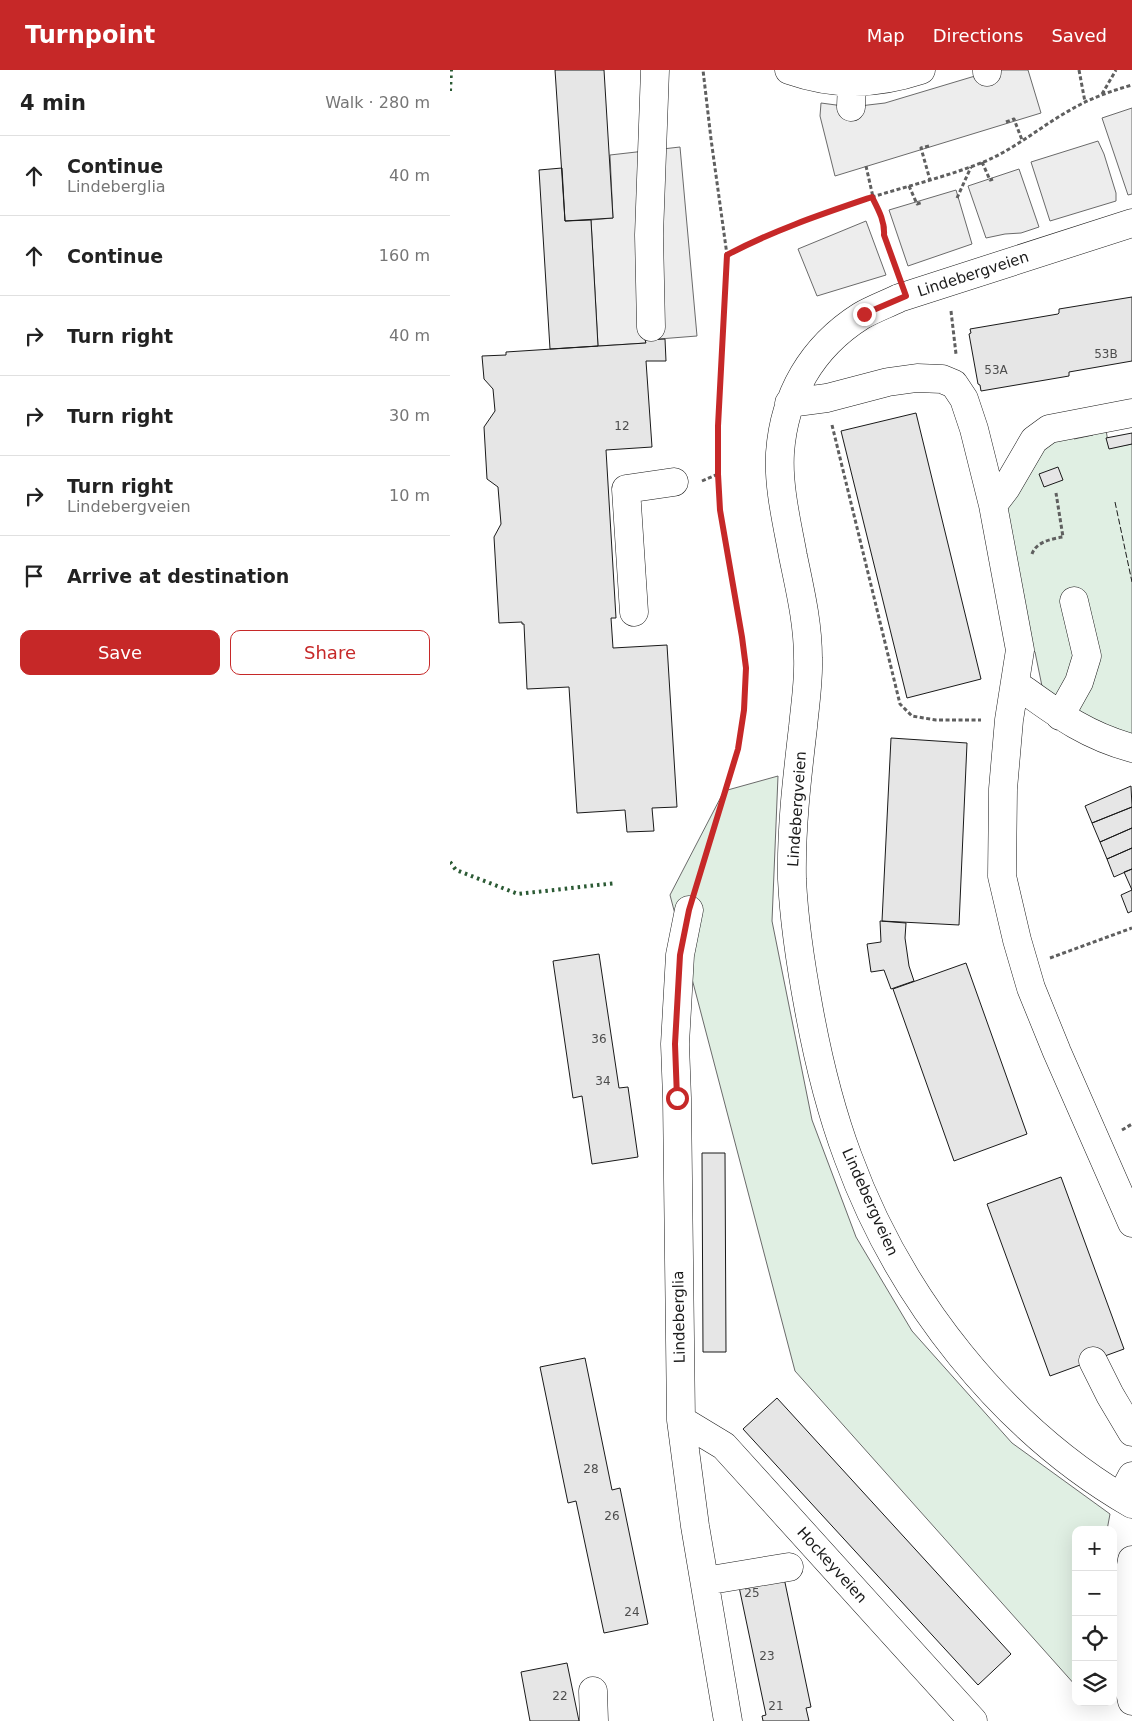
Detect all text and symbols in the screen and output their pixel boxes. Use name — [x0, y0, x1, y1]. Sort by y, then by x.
text: Turnpoint — [25, 21, 155, 49]
text: Map — [867, 25, 905, 46]
text: Directions — [933, 25, 1023, 46]
text: Saved — [1051, 25, 1107, 46]
text: 4 min — [20, 91, 86, 115]
text: Walk · 280 m — [325, 93, 430, 112]
text: Continue — [67, 155, 163, 177]
icon: ahead — [20, 162, 48, 190]
text: 40 m — [389, 166, 430, 185]
text: Lindeberglia — [67, 177, 166, 196]
icon: ahead — [20, 242, 48, 270]
text: Continue — [67, 245, 163, 267]
text: 160 m — [379, 246, 430, 265]
street label: Lindebergveien — [915, 248, 1031, 300]
route end — [853, 303, 876, 326]
icon: right — [20, 322, 48, 350]
text: Turn right — [67, 325, 173, 347]
text: 40 m — [389, 326, 430, 345]
house number: 53B — [1094, 347, 1118, 361]
house number: 53A — [984, 363, 1009, 377]
icon: right — [20, 402, 48, 430]
text: Turn right — [67, 405, 173, 427]
text: 30 m — [389, 406, 430, 425]
house number: 12 — [614, 419, 630, 433]
text: Turn right — [67, 475, 173, 497]
icon: right — [20, 482, 48, 510]
text: 10 m — [389, 486, 430, 505]
text: Lindebergveien — [67, 497, 191, 516]
icon: arrive — [20, 562, 48, 590]
text: Arrive at destination — [67, 565, 289, 587]
button: Save — [20, 630, 220, 675]
button: Share — [230, 630, 430, 675]
street label: Lindebergveien — [784, 751, 810, 867]
house number: 36 — [591, 1032, 607, 1046]
house number: 34 — [595, 1074, 611, 1088]
route start — [666, 1087, 689, 1110]
street label: Lindebergveien — [838, 1145, 902, 1259]
street label: Lindeberglia — [669, 1271, 689, 1363]
house number: 28 — [583, 1462, 599, 1476]
house number: 26 — [604, 1509, 620, 1523]
street label: Hockeyveien — [793, 1523, 871, 1607]
map controls — [1072, 1526, 1117, 1706]
button: + — [1072, 1526, 1117, 1571]
button: − — [1072, 1571, 1117, 1616]
house number: 25 — [744, 1586, 760, 1600]
house number: 24 — [624, 1605, 640, 1619]
button: locate — [1072, 1616, 1117, 1661]
house number: 23 — [759, 1649, 775, 1663]
button: layers — [1072, 1661, 1117, 1706]
house number: 22 — [552, 1689, 568, 1703]
house number: 21 — [768, 1699, 784, 1713]

